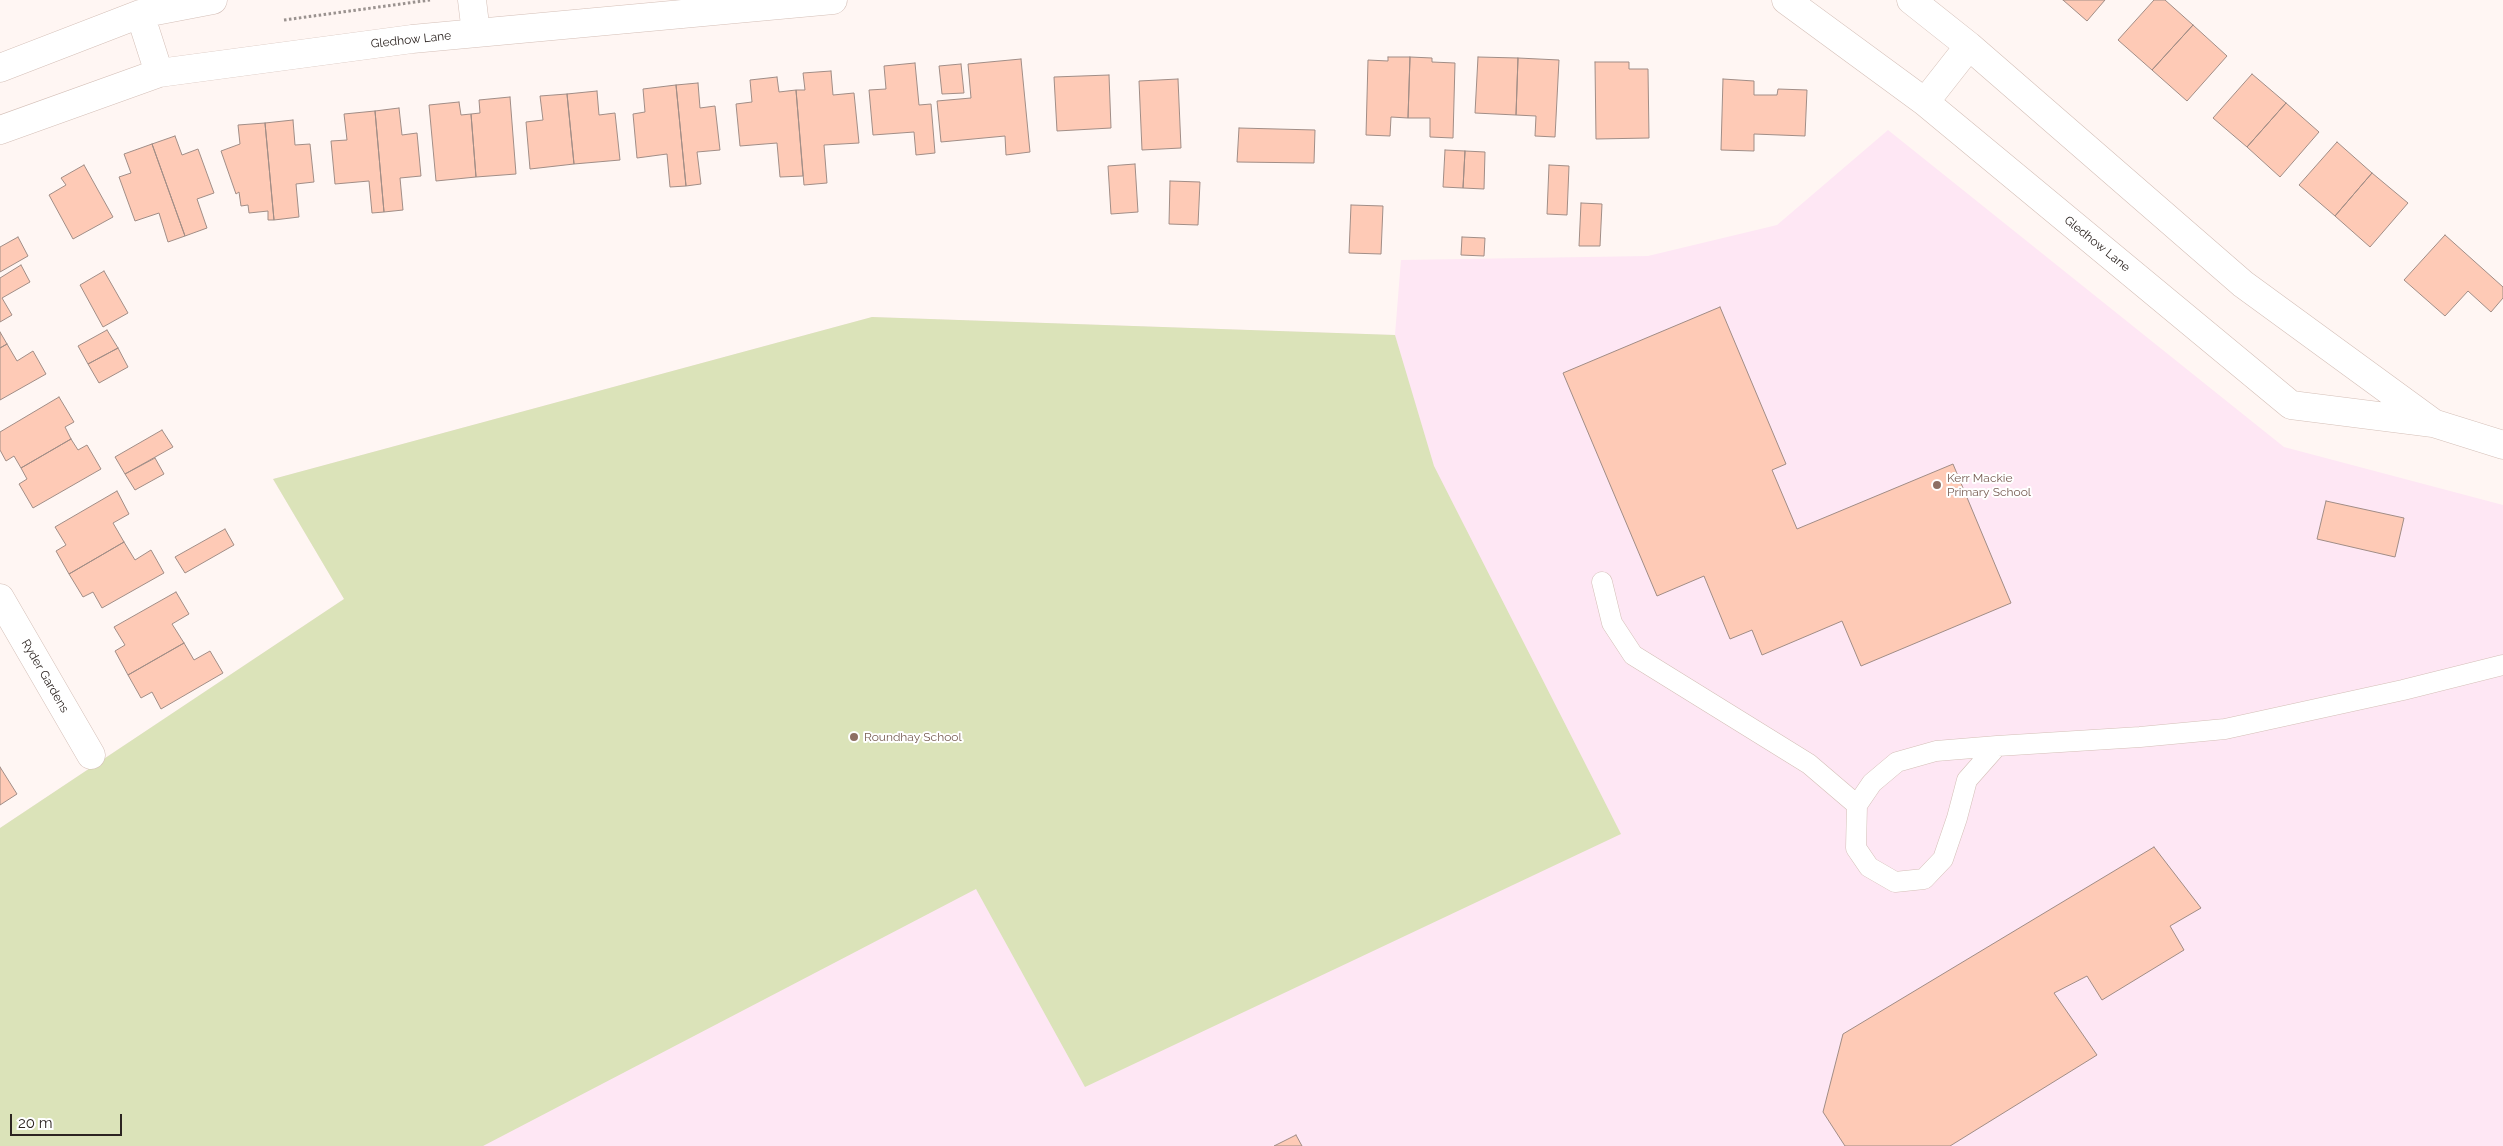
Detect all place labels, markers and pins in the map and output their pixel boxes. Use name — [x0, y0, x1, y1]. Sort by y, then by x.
place label: Kerr Mackie Primary School — [1947, 471, 2031, 499]
marker: Kerr Mackie Primary School — [1931, 479, 1943, 491]
place label: Roundhay School — [864, 730, 962, 744]
marker: Roundhay School — [848, 731, 860, 743]

